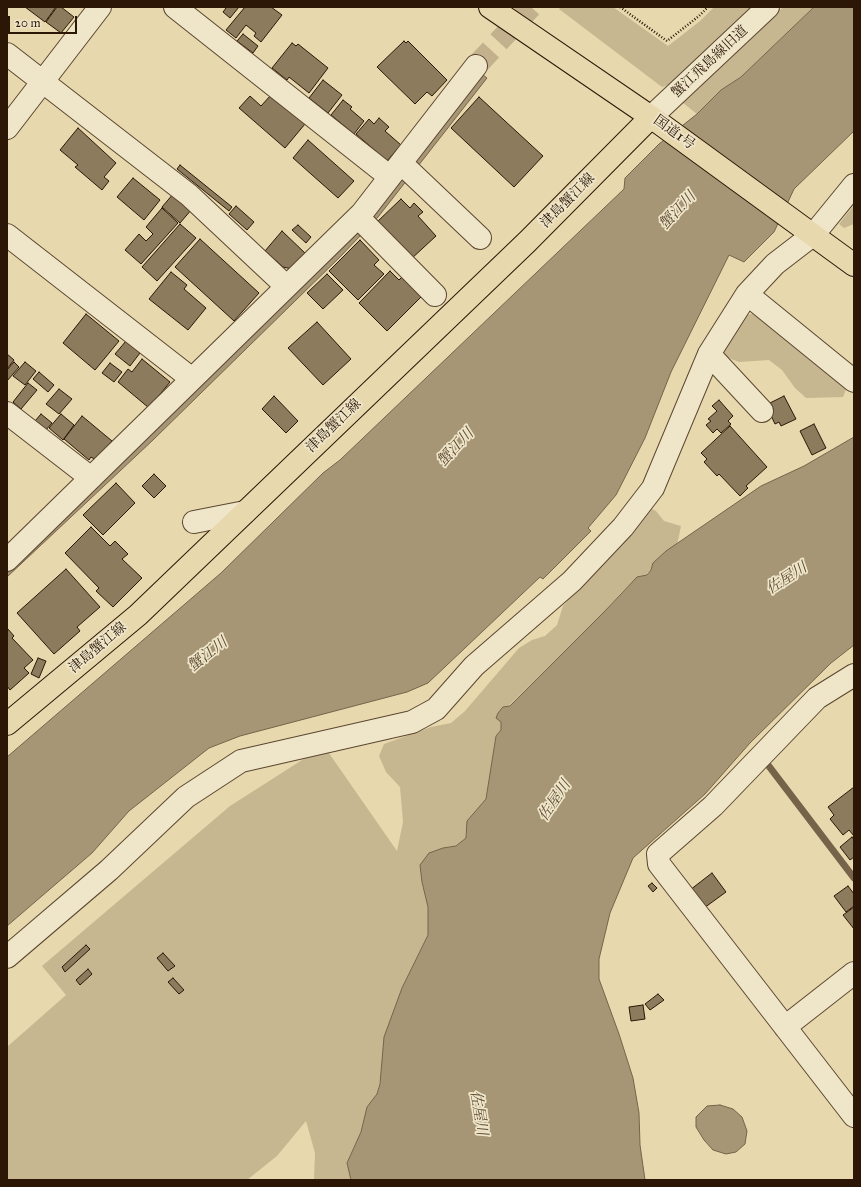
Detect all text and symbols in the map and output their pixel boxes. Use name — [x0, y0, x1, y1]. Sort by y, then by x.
scale bar — [10, 8, 79, 34]
text: 20 m — [15, 16, 41, 30]
street label: 蟹江飛島線旧道 — [668, 22, 752, 102]
street label: 国道1号 — [650, 112, 698, 154]
street label: 津島蟹江線 — [537, 170, 599, 232]
water label: 蟹江川 — [656, 188, 700, 234]
street label: 津島蟹江線 — [303, 396, 365, 456]
water label: 蟹江川 — [434, 425, 478, 471]
water label: 佐屋川 — [763, 559, 811, 599]
street label: 津島蟹江線 — [66, 619, 130, 677]
water label: 蟹江川 — [185, 634, 231, 676]
water label: 佐屋川 — [535, 777, 575, 825]
water label: 佐屋川 — [466, 1089, 490, 1137]

